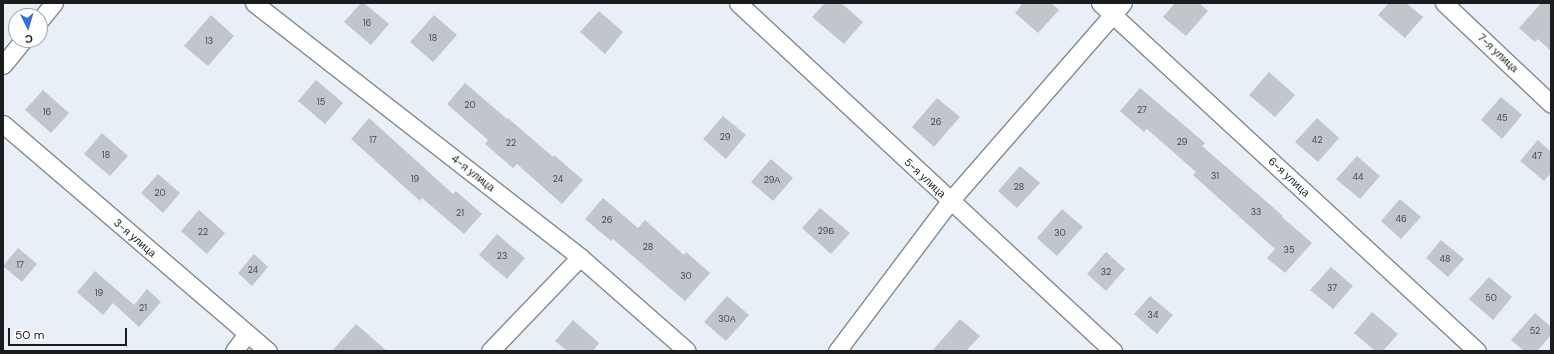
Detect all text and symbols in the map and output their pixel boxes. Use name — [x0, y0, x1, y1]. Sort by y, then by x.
north arrow — [8, 8, 48, 48]
house number: 16 — [363, 18, 371, 28]
street label: 7-я улица — [1475, 31, 1521, 75]
text: С — [24, 32, 34, 46]
house number: 18 — [429, 33, 437, 43]
house number: 13 — [205, 36, 213, 46]
house number: 15 — [317, 97, 325, 107]
house number: 20 — [464, 100, 476, 110]
house number: 27 — [1137, 105, 1147, 115]
house number: 16 — [43, 107, 51, 117]
house number: 45 — [1497, 113, 1507, 123]
house number: 26 — [931, 117, 941, 127]
house number: 29 — [720, 132, 730, 142]
house number: 17 — [369, 135, 377, 145]
house number: 42 — [1312, 135, 1322, 145]
house number: 29 — [1177, 137, 1187, 147]
house number: 22 — [506, 138, 516, 148]
house number: 18 — [102, 150, 110, 160]
house number: 47 — [1532, 151, 1542, 161]
street label: 4-я улица — [449, 152, 497, 194]
street label: 6-я улица — [1265, 154, 1313, 200]
street label: 5-я улица — [902, 156, 948, 200]
house number: 31 — [1211, 171, 1219, 181]
house number: 44 — [1353, 172, 1363, 182]
house number: 19 — [411, 174, 419, 184]
house number: 24 — [553, 174, 563, 184]
house number: 29А — [764, 175, 780, 185]
house number: 28 — [1014, 182, 1024, 192]
house number: 20 — [154, 188, 166, 198]
house number: 33 — [1251, 207, 1261, 217]
house number: 21 — [456, 208, 464, 218]
house number: 46 — [1395, 214, 1407, 224]
house number: 26 — [602, 215, 612, 225]
street label: 3-я улица — [111, 216, 159, 260]
house number: 29Б — [818, 226, 834, 236]
house number: 22 — [198, 227, 208, 237]
house number: 30 — [1054, 228, 1066, 238]
house number: 28 — [643, 242, 653, 252]
house number: 35 — [1284, 245, 1294, 255]
house number: 23 — [497, 251, 507, 261]
house number: 48 — [1440, 254, 1450, 264]
house number: 17 — [16, 260, 24, 270]
house number: 24 — [248, 265, 258, 275]
house number: 32 — [1101, 267, 1111, 277]
house number: 30 — [680, 271, 692, 281]
house number: 37 — [1327, 283, 1337, 293]
house number: 19 — [95, 288, 103, 298]
house number: 50 — [1485, 293, 1497, 303]
house number: 21 — [139, 303, 147, 313]
house number: 34 — [1148, 310, 1158, 320]
house number: 30А — [718, 314, 736, 324]
scale bar — [10, 320, 129, 346]
house number: 52 — [1530, 326, 1540, 336]
text: 50 m — [15, 327, 44, 343]

